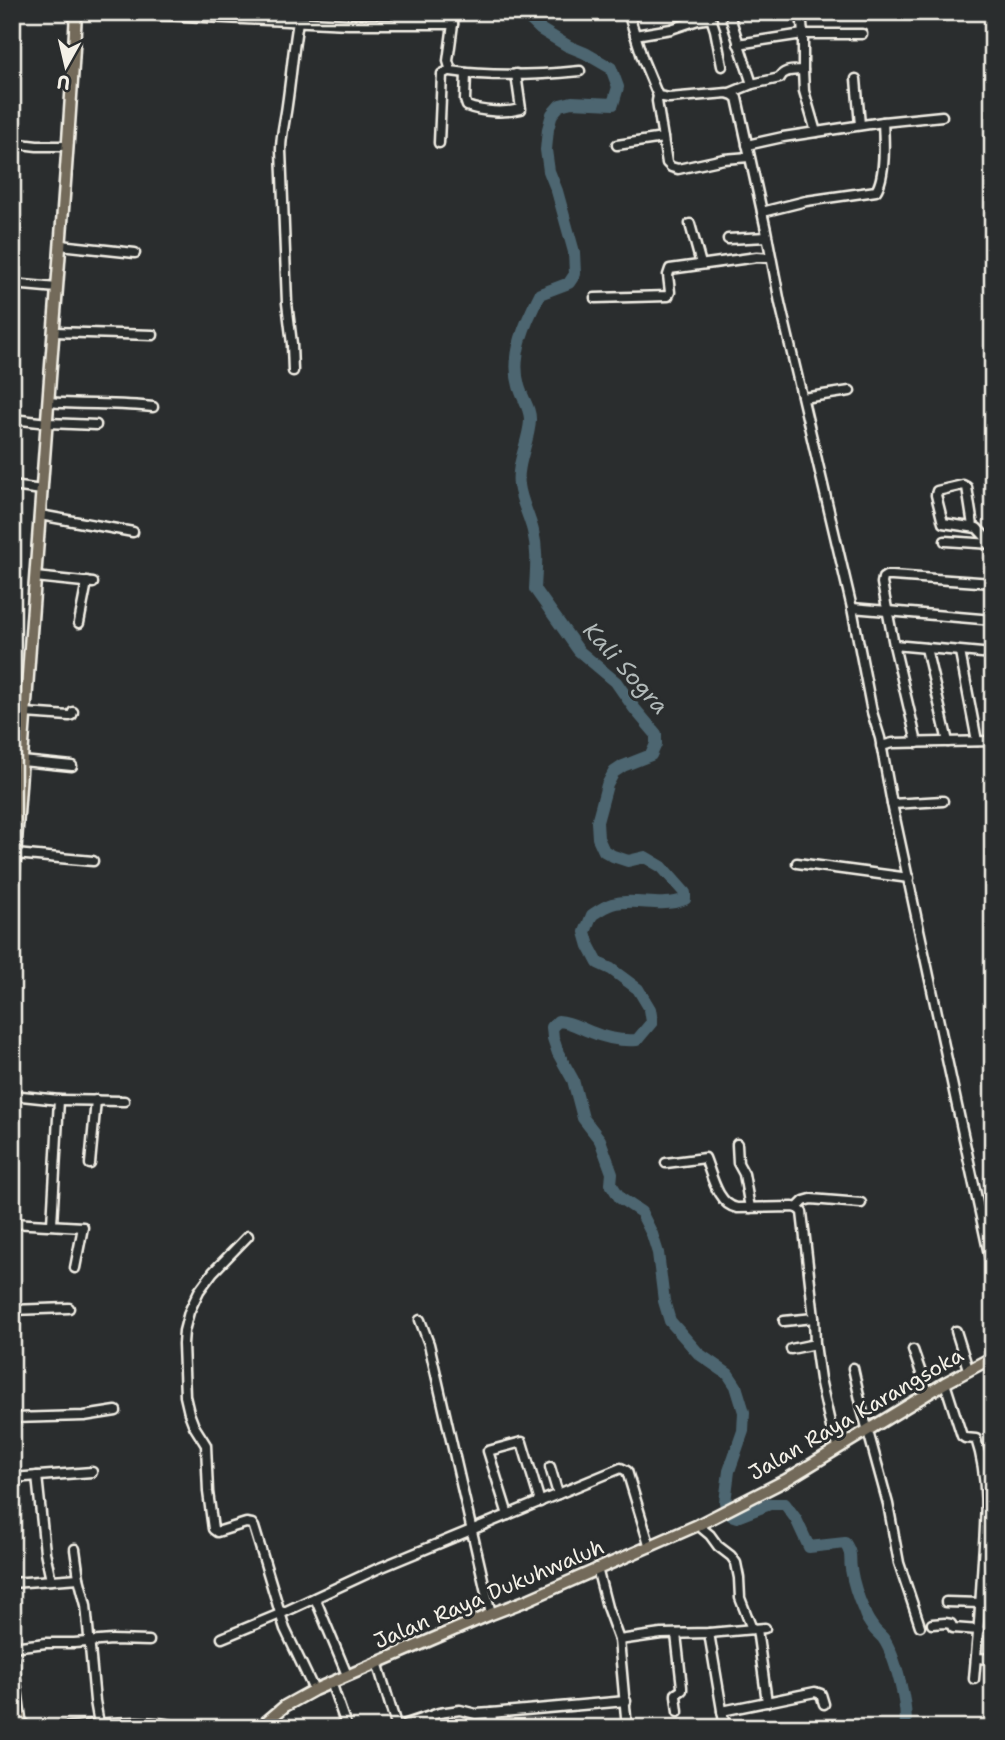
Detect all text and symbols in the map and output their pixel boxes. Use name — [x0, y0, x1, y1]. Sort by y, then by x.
north arrow — [32, 32, 102, 102]
text: U — [56, 69, 72, 96]
water label: Kali Sogra — [577, 616, 675, 720]
street label: Jalan Raya Karangsoka — [744, 1341, 968, 1487]
street label: Jalan Raya Dukuhwaluh — [370, 1533, 608, 1655]

